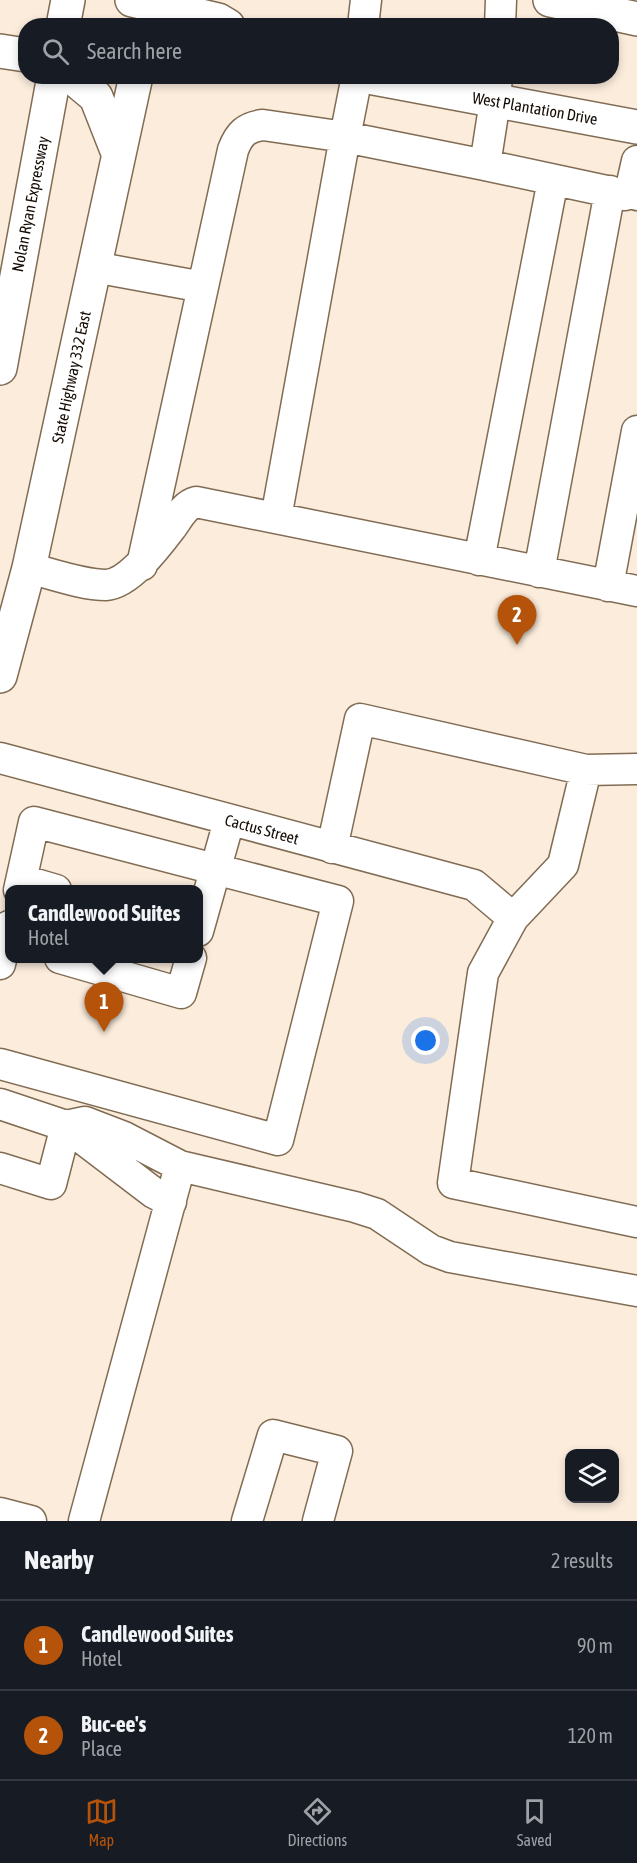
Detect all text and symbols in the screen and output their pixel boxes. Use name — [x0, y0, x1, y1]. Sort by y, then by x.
search box — [18, 18, 619, 84]
icon: search — [39, 35, 72, 68]
text: Search here — [87, 38, 182, 64]
street label: West Plantation Drive — [471, 88, 599, 128]
street label: Nolan Ryan Expressway — [8, 134, 53, 274]
street label: State Highway 332 East — [48, 309, 95, 445]
pin: 2 — [498, 596, 536, 645]
street label: Cactus Street — [223, 810, 301, 848]
popup — [5, 885, 203, 963]
text: Candlewood Suites — [28, 900, 180, 926]
text: Hotel — [28, 926, 69, 949]
pin: 1 — [84, 982, 124, 1032]
your location — [411, 1026, 440, 1055]
map controls — [565, 1449, 619, 1503]
button: layers — [565, 1449, 619, 1503]
text: Nearby — [24, 1545, 94, 1575]
text: 2 results — [551, 1549, 613, 1572]
text: Candlewood Suites — [81, 1621, 233, 1647]
text: 1 — [39, 1634, 48, 1657]
text: 90 m — [577, 1634, 613, 1657]
text: Hotel — [81, 1647, 122, 1670]
text: Buc-ee's — [81, 1711, 146, 1737]
text: 2 — [39, 1724, 48, 1747]
text: 120 m — [568, 1724, 613, 1747]
text: Place — [81, 1737, 122, 1760]
tab: Map — [85, 1795, 118, 1849]
tab: Directions — [287, 1795, 347, 1849]
tab: Saved — [517, 1795, 552, 1849]

